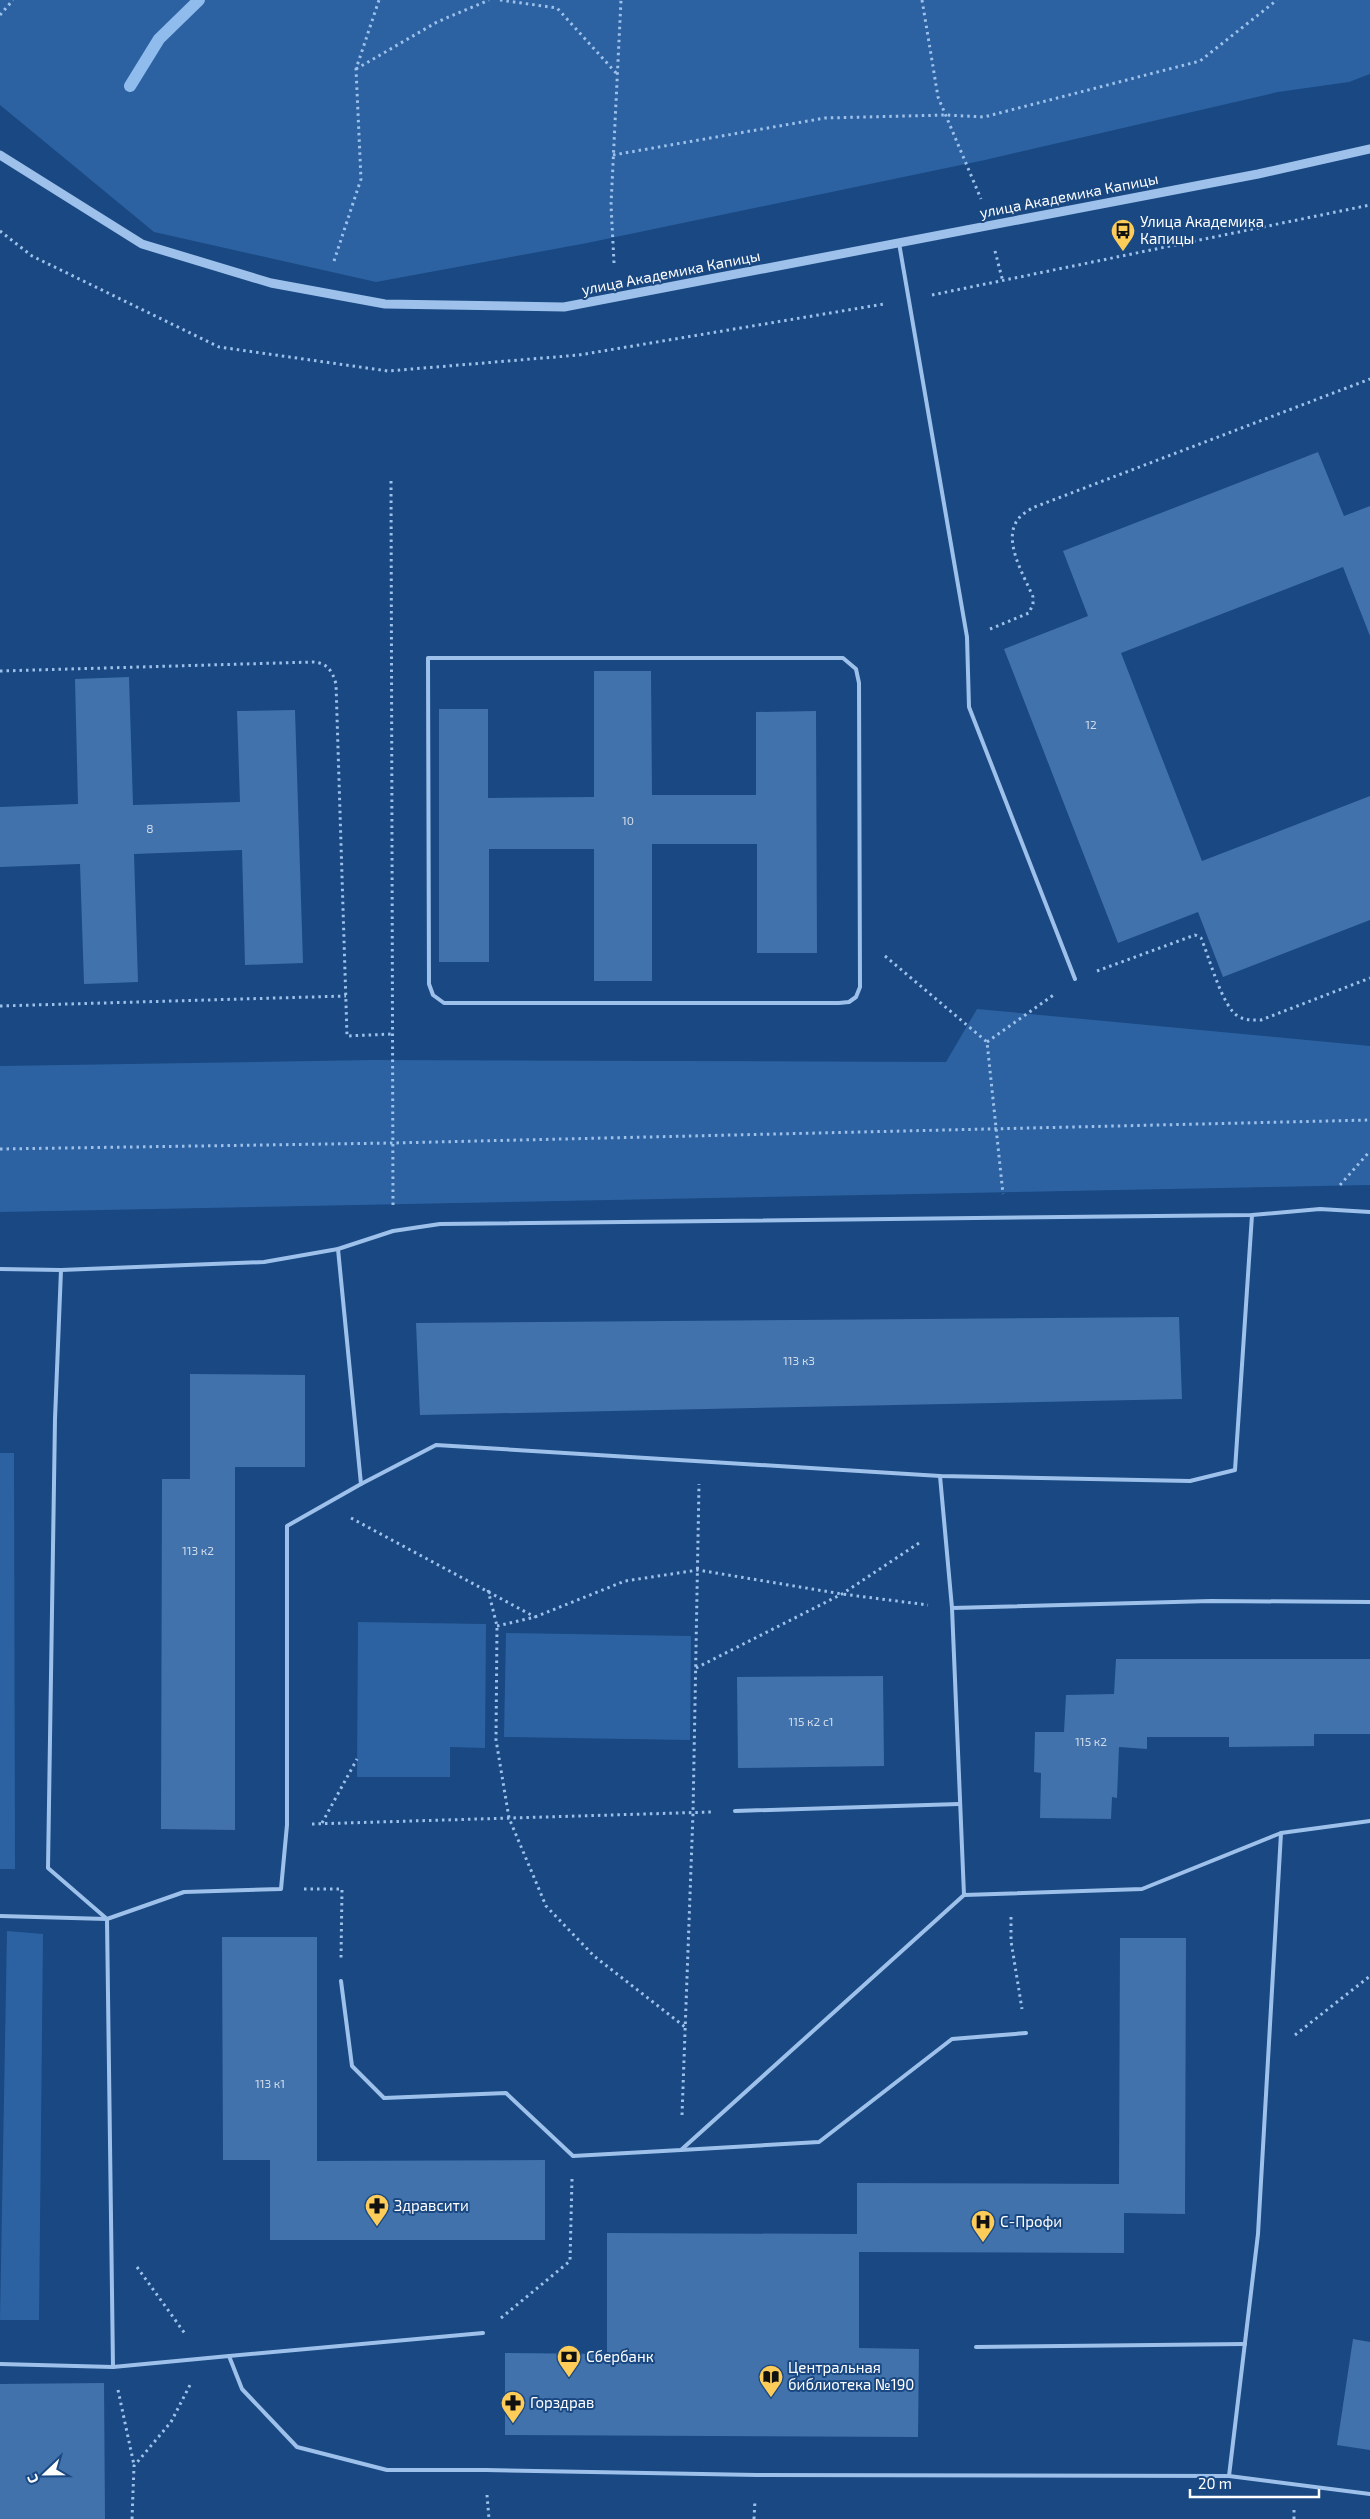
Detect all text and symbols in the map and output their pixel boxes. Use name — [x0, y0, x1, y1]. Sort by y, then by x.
street label: улица Академика Капицы — [978, 169, 1160, 222]
place label: Улица Академика Капицы — [1140, 212, 1264, 247]
bus stop icon: Улица Академика Капицы — [1110, 218, 1136, 252]
street label: улица Академика Капицы — [580, 246, 762, 299]
house number: 12 — [1085, 717, 1097, 731]
house number: 10 — [622, 813, 634, 827]
house number: 8 — [146, 821, 154, 835]
house number: 113 к3 — [783, 1353, 815, 1367]
house number: 113 к2 — [182, 1543, 214, 1557]
house number: 115 к2 с1 — [788, 1714, 834, 1728]
house number: 115 к2 — [1075, 1734, 1107, 1748]
house number: 113 к1 — [255, 2076, 285, 2090]
pharmacy icon: Здравсити — [364, 2193, 390, 2227]
place label: Здравсити — [394, 2196, 469, 2214]
hospital icon: С-Профи — [970, 2209, 996, 2243]
place label: С-Профи — [1000, 2212, 1062, 2230]
bank icon: Сбербанк — [556, 2344, 582, 2378]
place label: Сбербанк — [586, 2347, 654, 2365]
place label: Центральная библиотека №190 — [788, 2358, 914, 2393]
library icon: Центральная библиотека №190 — [758, 2364, 784, 2398]
pharmacy icon: Горздрав — [500, 2390, 526, 2424]
place label: Горздрав — [530, 2393, 594, 2411]
north arrow — [20, 2449, 70, 2499]
scale bar — [1190, 2466, 1319, 2498]
text: С — [23, 2472, 42, 2486]
text: 20 m — [1198, 2474, 1232, 2492]

